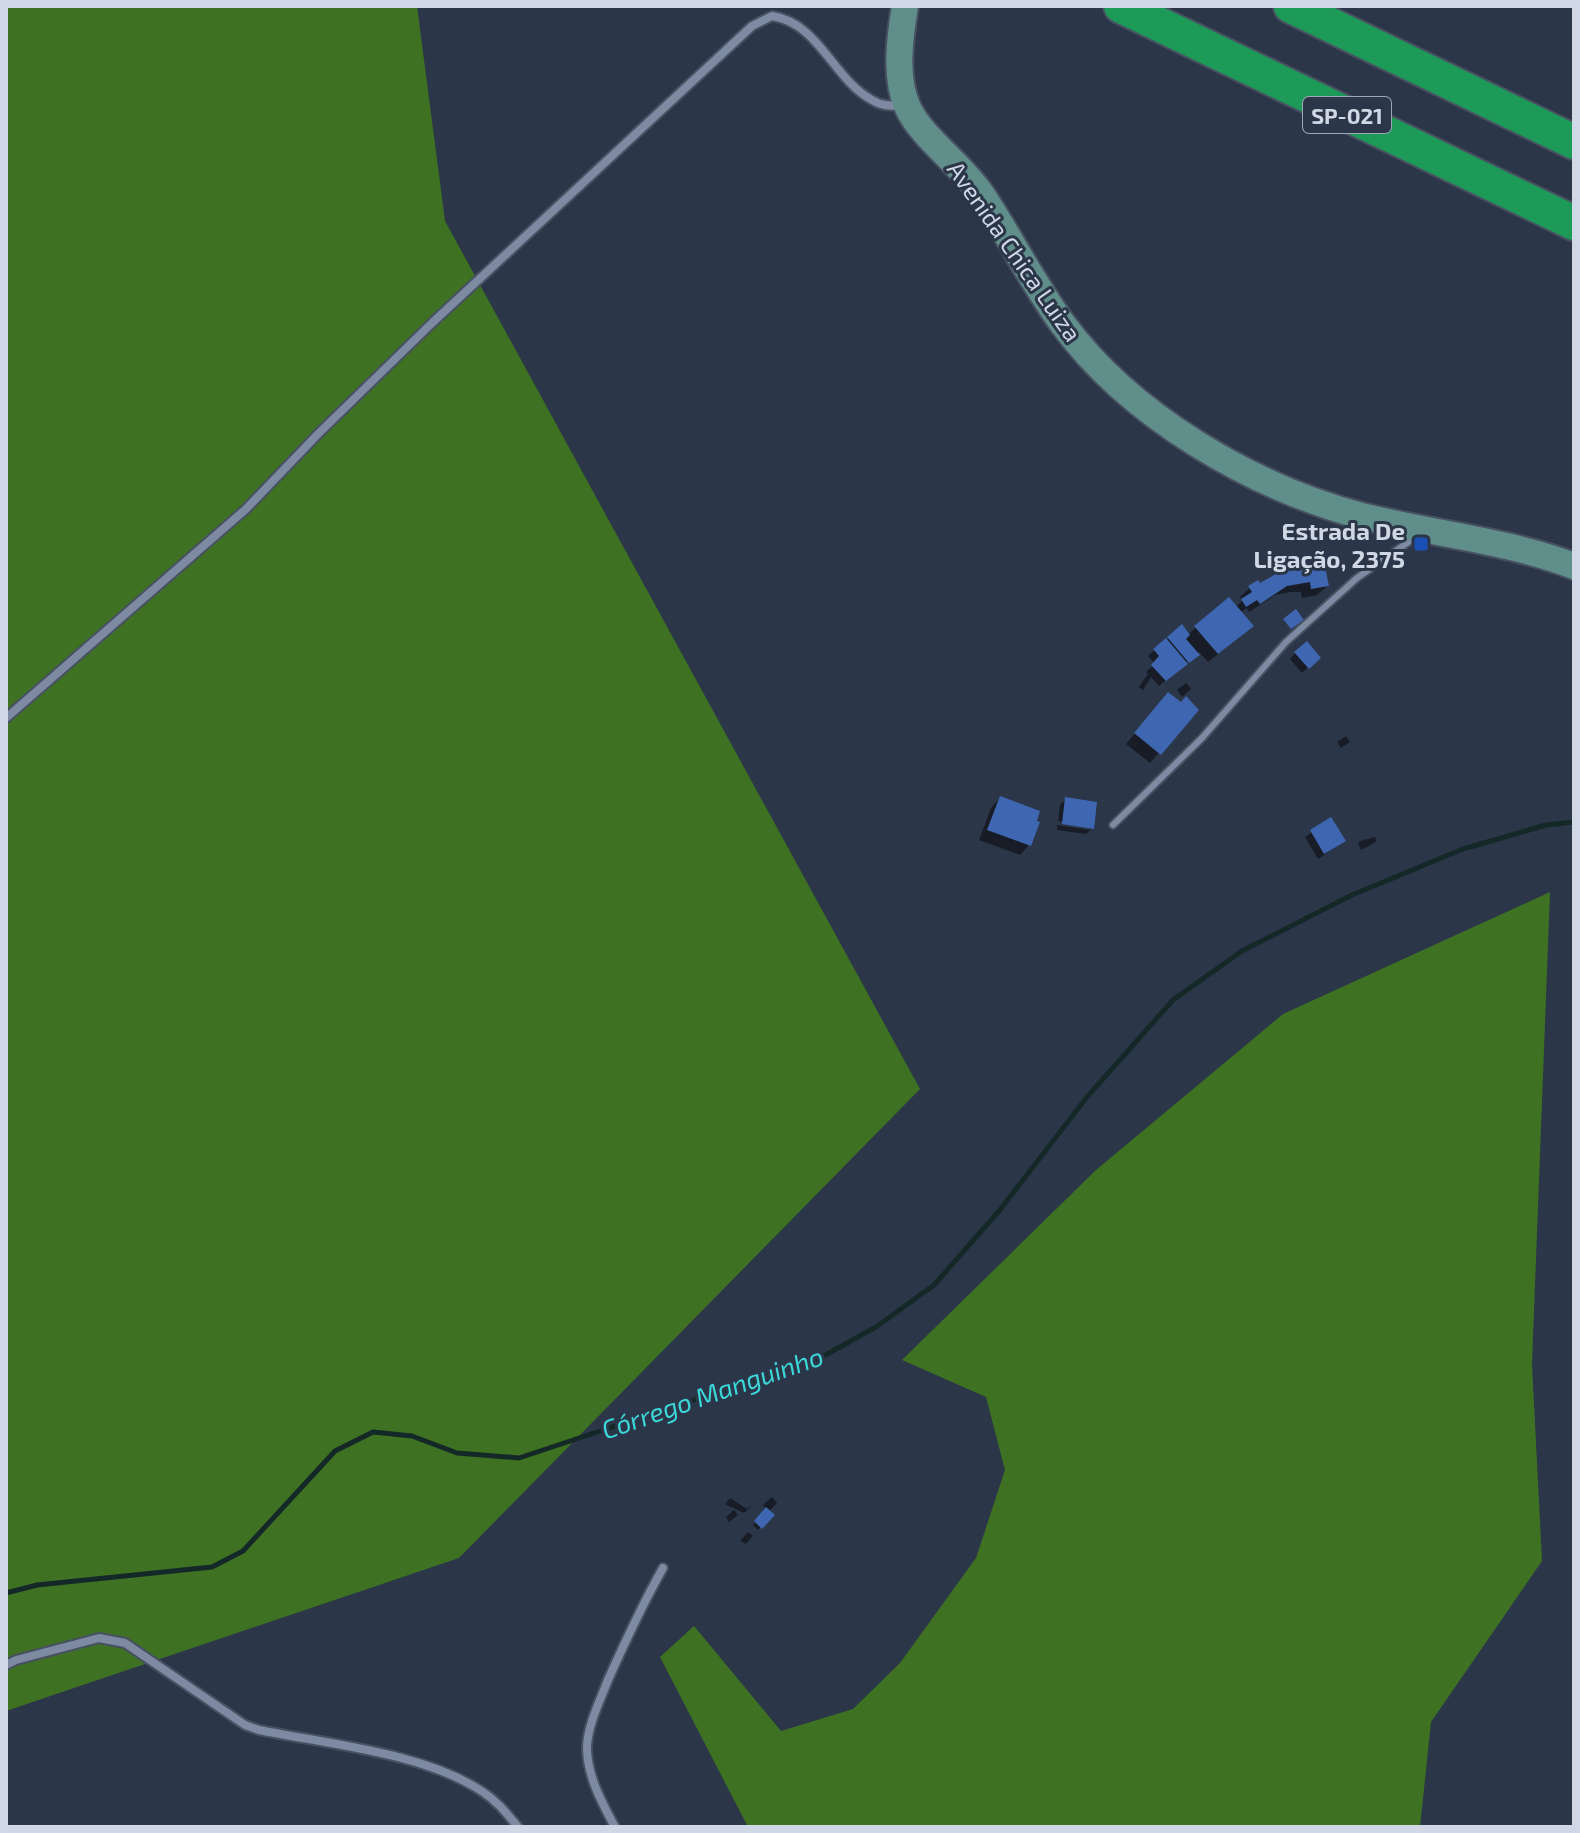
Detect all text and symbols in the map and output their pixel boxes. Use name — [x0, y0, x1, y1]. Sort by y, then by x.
road number: SP-021 — [1303, 97, 1391, 133]
street label: Avenida Chica Luiza — [942, 155, 1088, 347]
place label: Estrada De Ligação, 2375 — [1253, 516, 1405, 574]
marker: Estrada De Ligação, 2375 — [1412, 535, 1430, 553]
water label: Córrego Manguinho — [597, 1339, 827, 1445]

